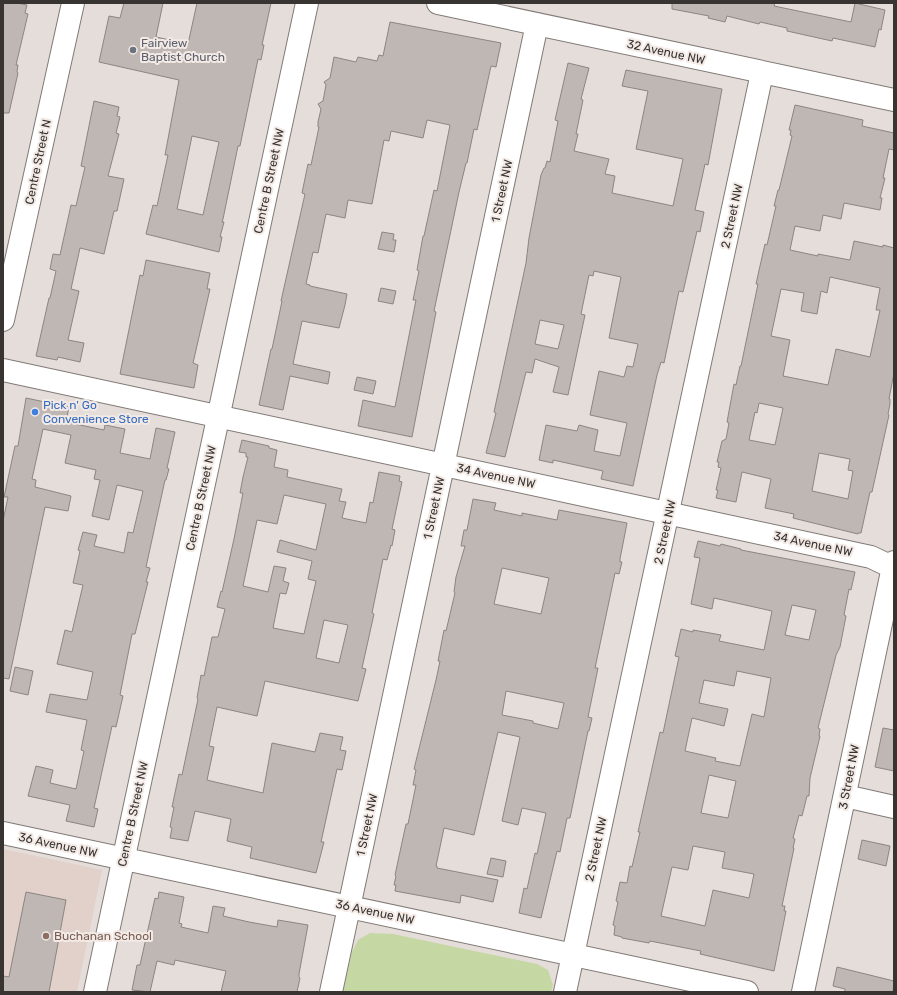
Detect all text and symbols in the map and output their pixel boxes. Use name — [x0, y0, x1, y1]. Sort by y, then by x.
place label: Fairview Baptist Church — [141, 36, 225, 64]
street label: 32 Avenue NW — [626, 37, 707, 67]
marker: Fairview Baptist Church — [128, 45, 138, 55]
street label: Centre Street N — [22, 118, 54, 206]
street label: Centre B Street NW — [251, 127, 287, 235]
street label: 1 Street NW — [489, 158, 516, 224]
street label: 2 Street NW — [718, 182, 746, 250]
place label: Pick n' Go Convenience Store — [43, 398, 149, 426]
marker: Pick n' Go Convenience Store — [30, 407, 40, 417]
street label: Centre B Street NW — [183, 444, 219, 552]
street label: 34 Avenue NW — [455, 461, 537, 491]
street label: 1 Street NW — [421, 475, 448, 541]
street label: 2 Street NW — [651, 498, 679, 566]
street label: 34 Avenue NW — [772, 529, 854, 559]
street label: 3 Street NW — [836, 743, 862, 811]
street label: Centre B Street NW — [115, 760, 151, 868]
street label: 1 Street NW — [354, 792, 381, 858]
street label: 2 Street NW — [582, 815, 610, 883]
street label: 36 Avenue NW — [17, 830, 99, 860]
street label: 36 Avenue NW — [334, 897, 416, 927]
place label: Buchanan School — [54, 929, 152, 943]
marker: Buchanan School — [41, 931, 51, 941]

